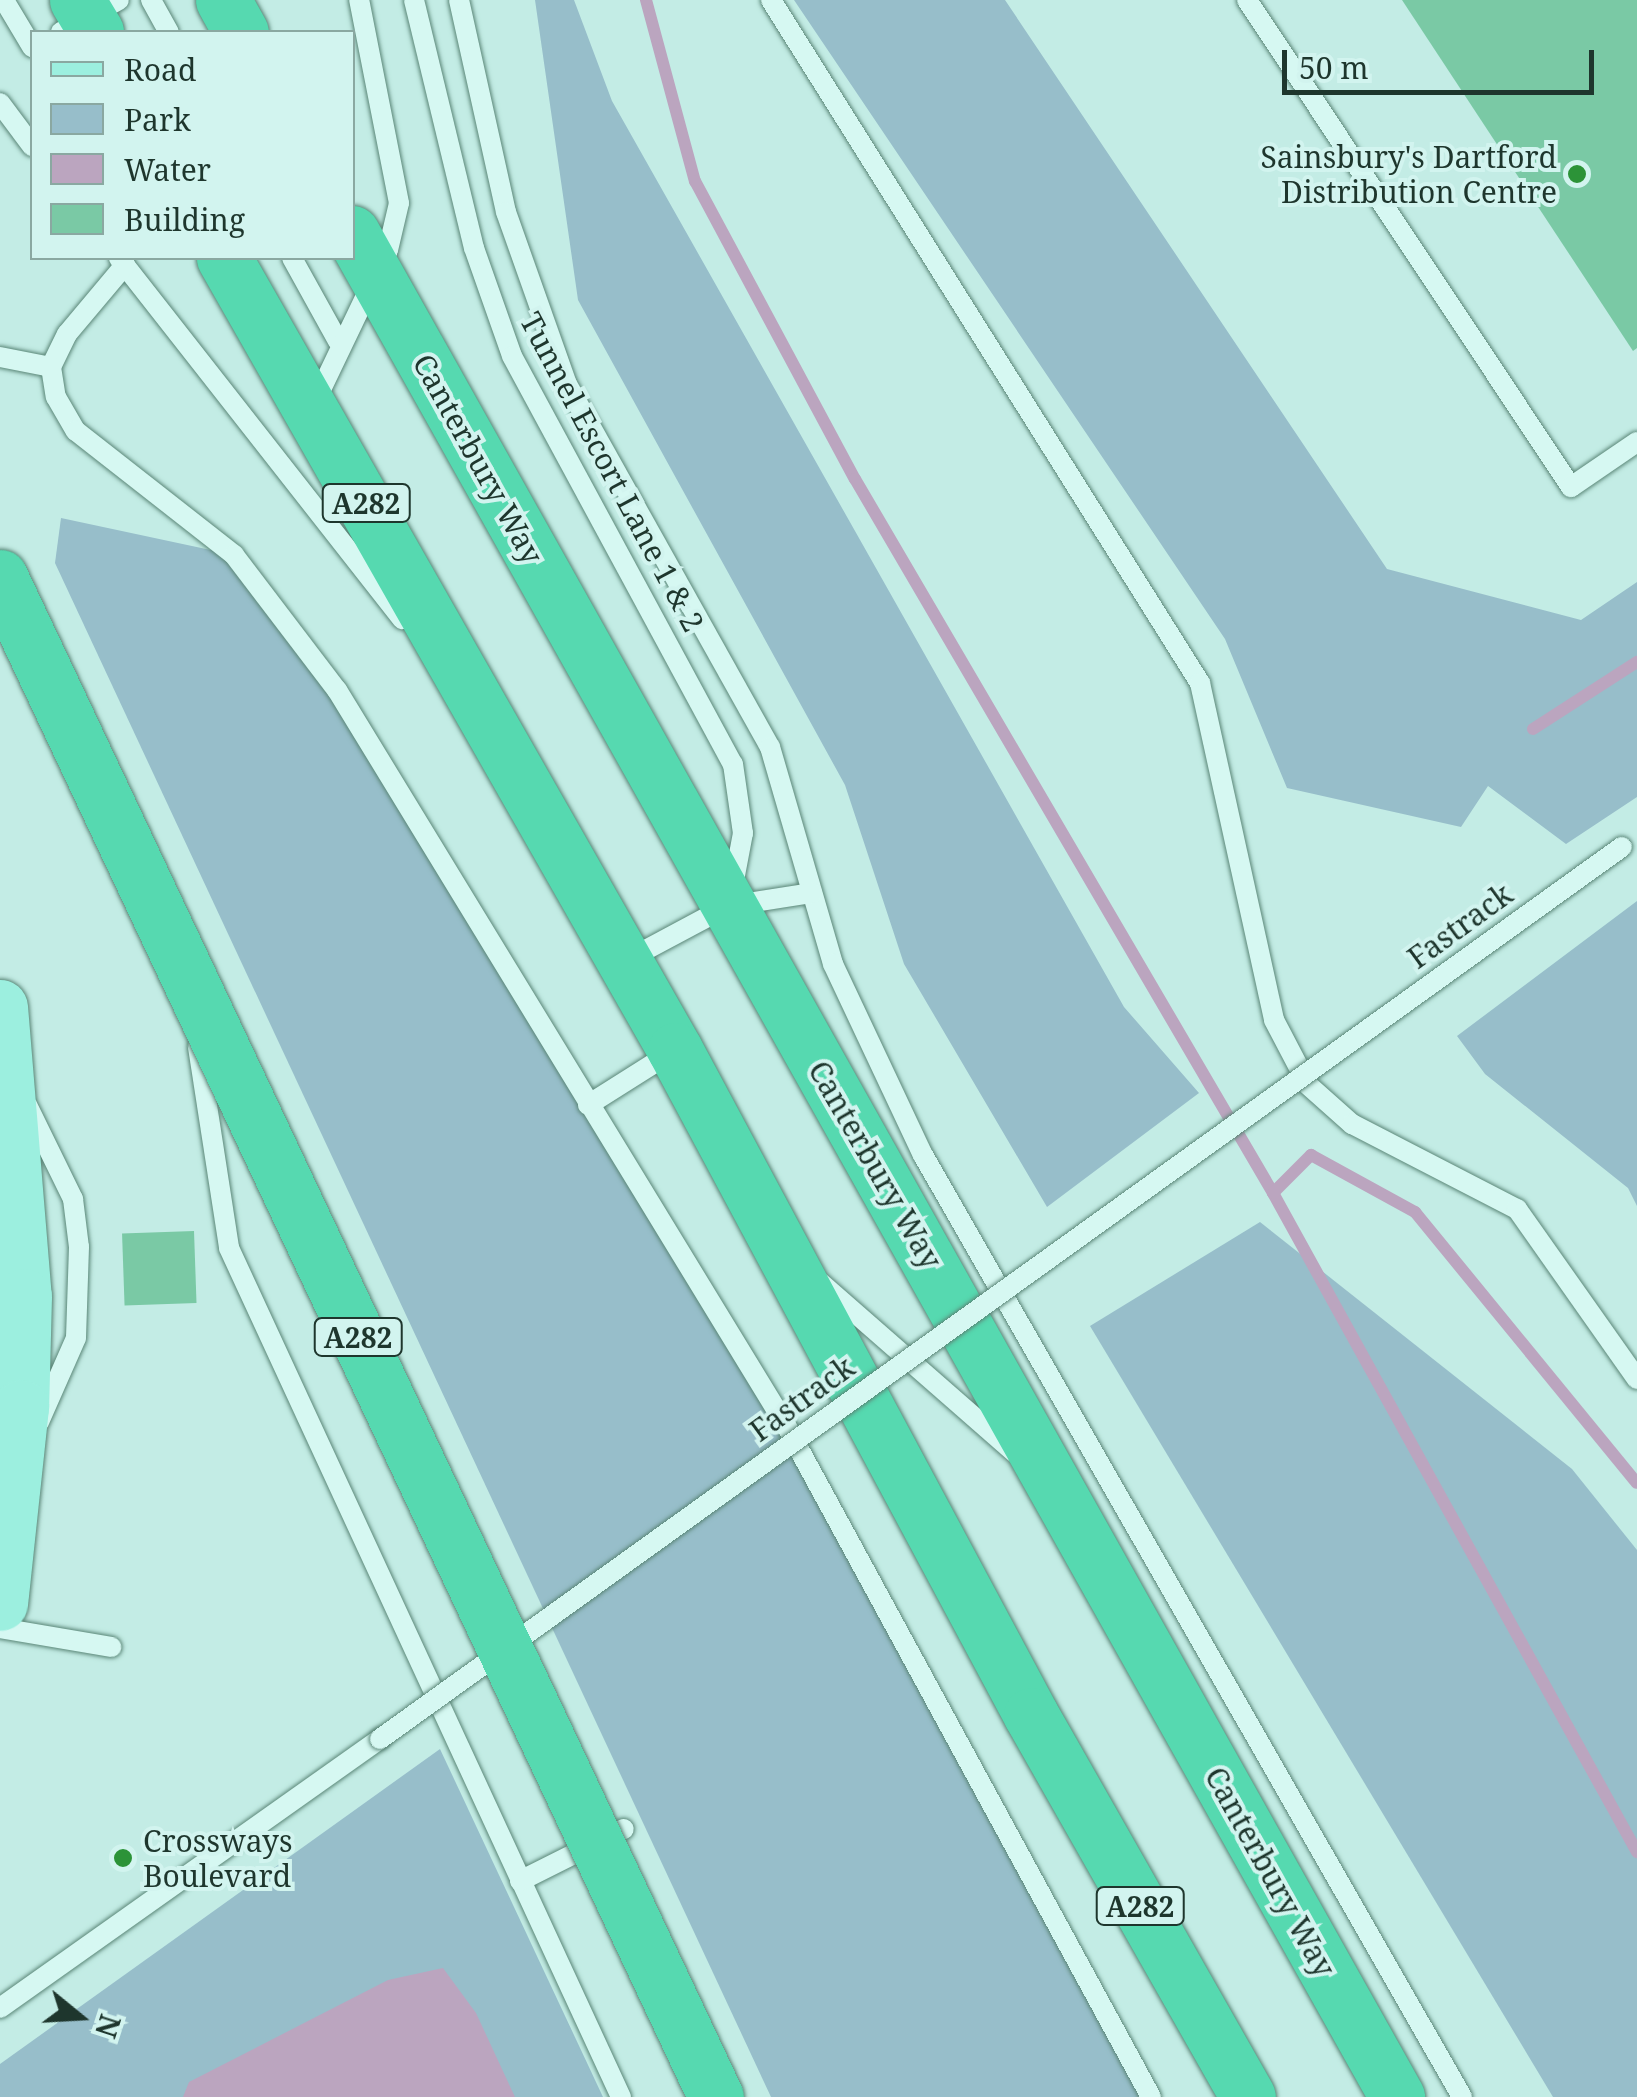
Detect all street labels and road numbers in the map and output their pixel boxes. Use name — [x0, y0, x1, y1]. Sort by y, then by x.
street label: Tunnel Escort Lane 1 & 2 — [512, 306, 712, 638]
street label: Canterbury Way — [405, 348, 551, 570]
road number: A282 — [321, 480, 411, 526]
street label: Fastrack — [1401, 876, 1519, 976]
street label: Canterbury Way — [801, 1055, 949, 1275]
road number: A282 — [313, 1314, 403, 1360]
street label: Fastrack — [743, 1349, 861, 1449]
street label: Canterbury Way — [1197, 1761, 1343, 1983]
road number: A282 — [1095, 1883, 1185, 1929]

